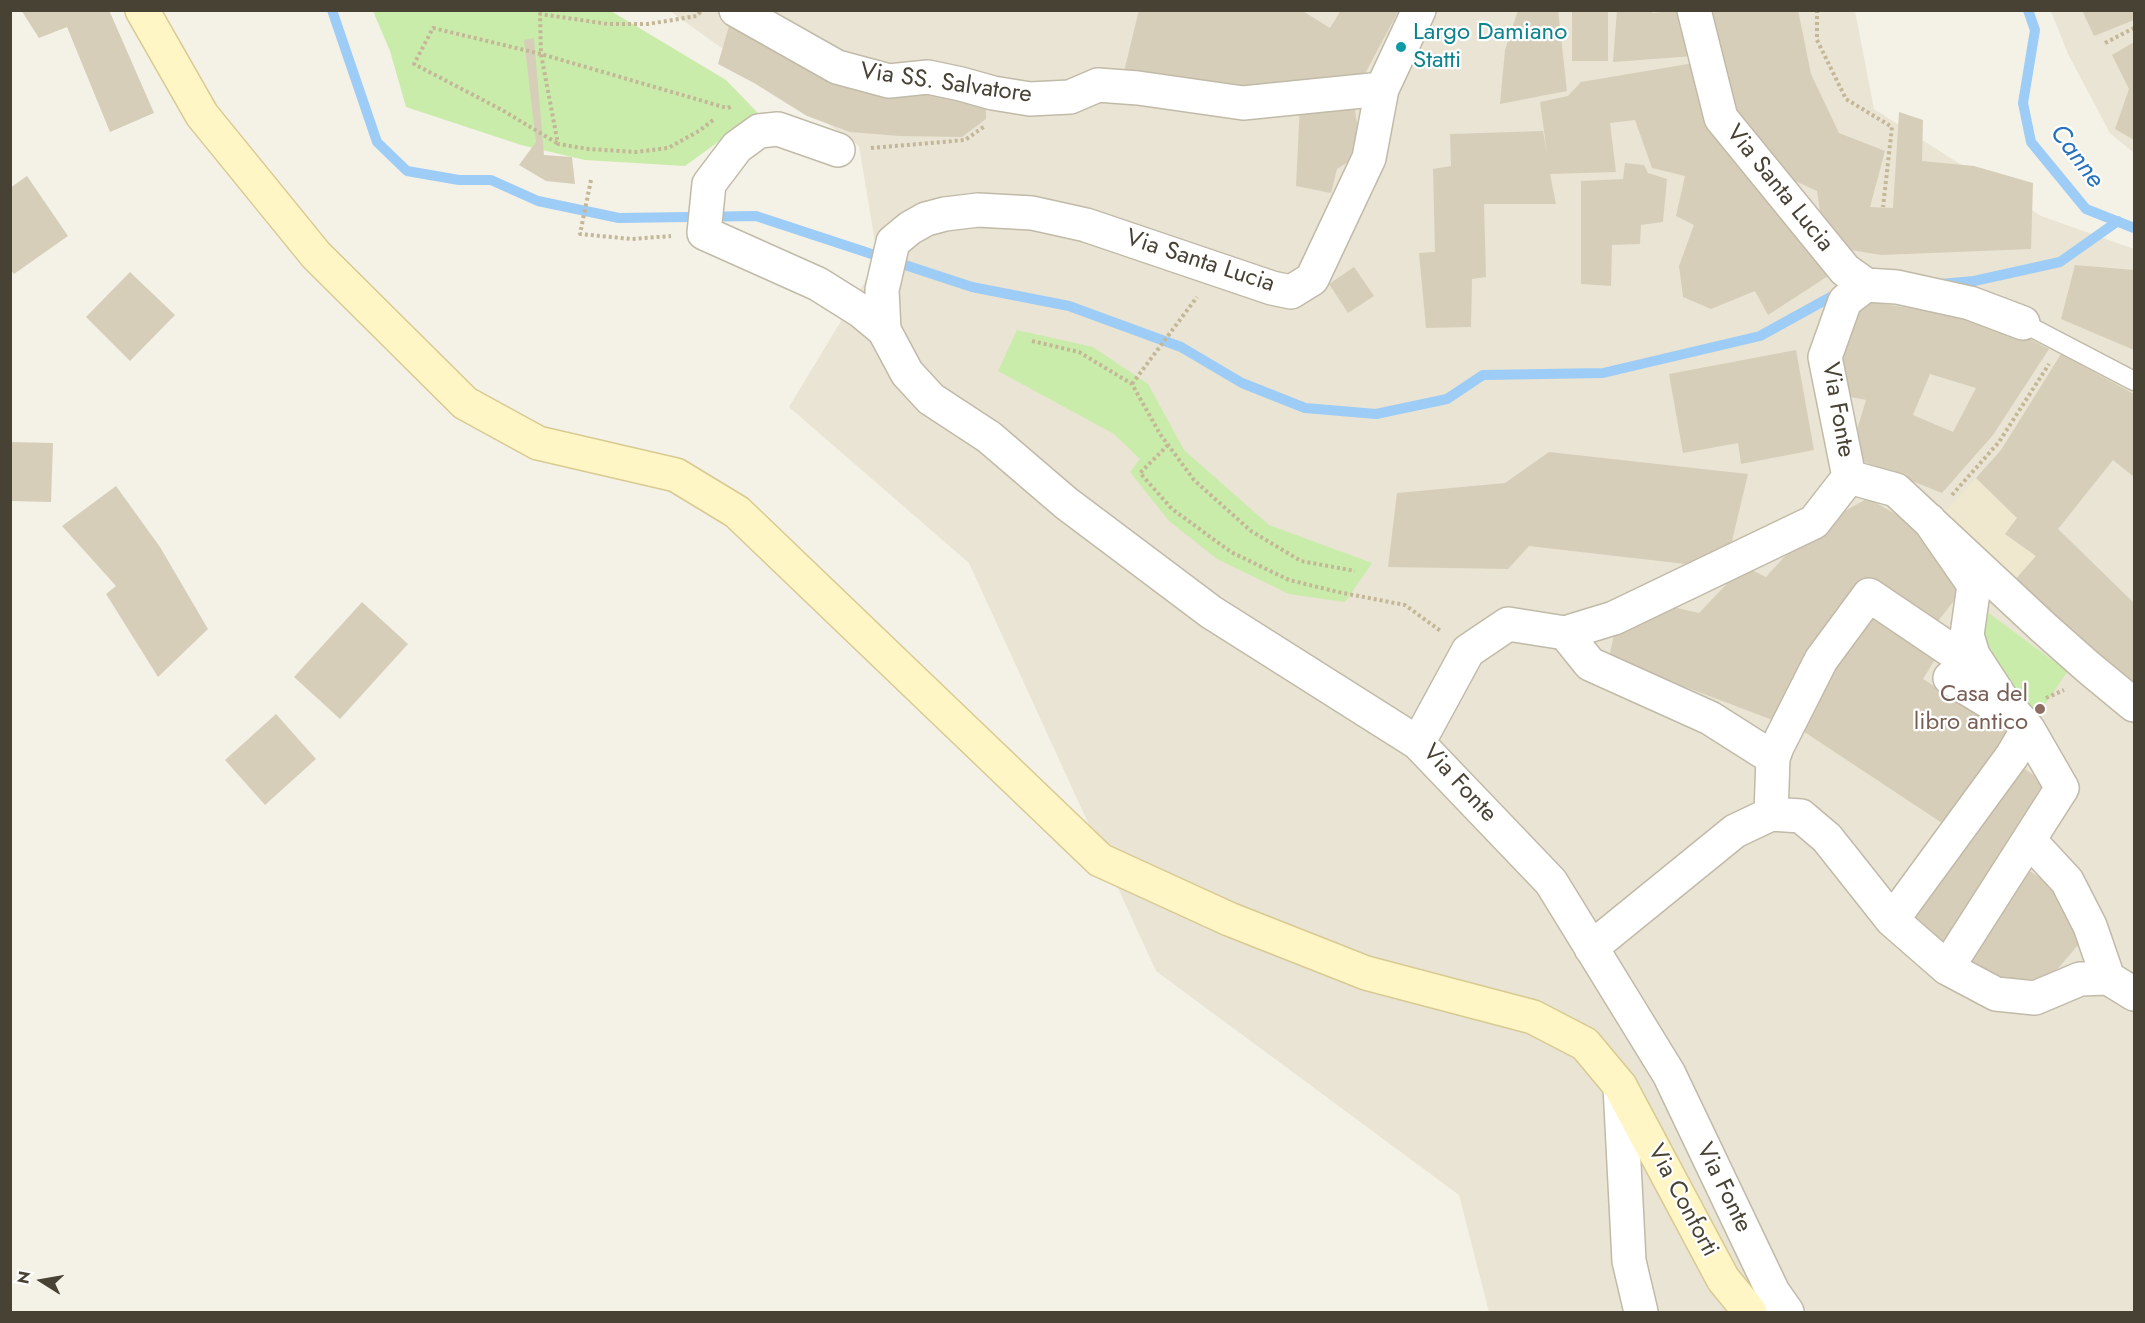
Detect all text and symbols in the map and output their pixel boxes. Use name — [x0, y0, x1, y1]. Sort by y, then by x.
place label: Largo Damiano Statti — [1413, 19, 1567, 75]
marker: Largo Damiano Statti — [1394, 40, 1408, 54]
street label: Via SS. Salvatore — [858, 58, 1034, 110]
water label: Canne — [2042, 119, 2110, 195]
street label: Via Santa Lucia — [1719, 120, 1839, 258]
street label: Via Santa Lucia — [1122, 224, 1278, 300]
street label: Via Fonte — [1814, 360, 1860, 460]
place label: Casa del libro antico — [1914, 681, 2028, 737]
marker: Casa del libro antico — [2033, 702, 2047, 716]
street label: Via Fonte — [1416, 739, 1502, 829]
street label: Via Fonte — [1689, 1139, 1757, 1237]
street label: Via Conforti — [1640, 1140, 1724, 1262]
north arrow — [12, 1251, 72, 1311]
text: N — [11, 1269, 36, 1286]

